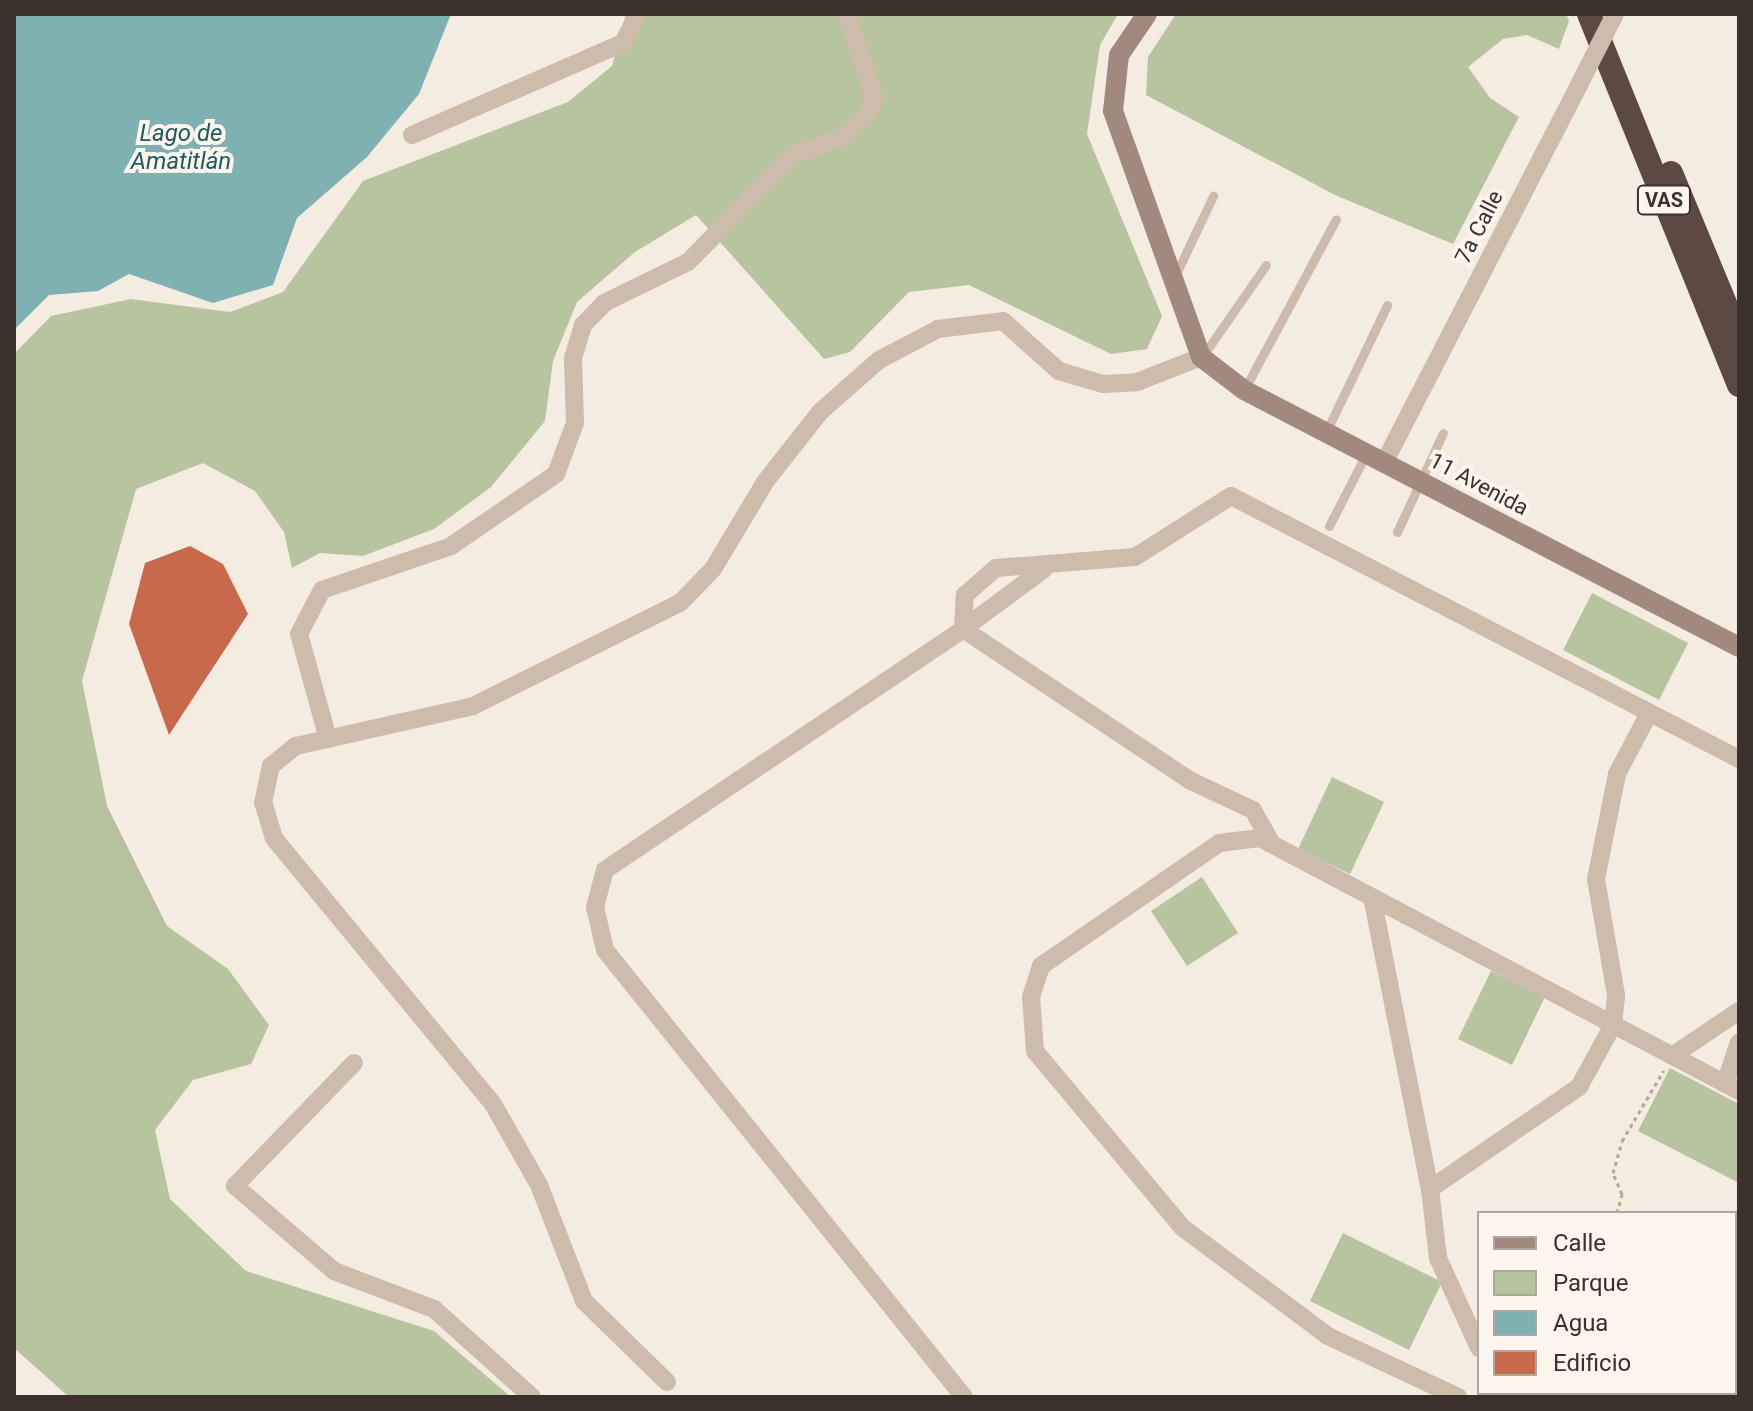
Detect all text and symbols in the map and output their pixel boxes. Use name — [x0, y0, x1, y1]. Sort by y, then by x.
water label: Lago de Amatitlán — [131, 120, 231, 176]
road number: VAS — [1636, 184, 1692, 216]
street label: 7a Calle — [1449, 186, 1509, 268]
street label: 11 Avenida — [1425, 447, 1533, 521]
legend — [1477, 1211, 1737, 1395]
text: Calle — [1553, 1229, 1606, 1257]
text: Parque — [1553, 1269, 1629, 1297]
text: Agua — [1553, 1309, 1608, 1337]
text: Edificio — [1553, 1349, 1631, 1377]

